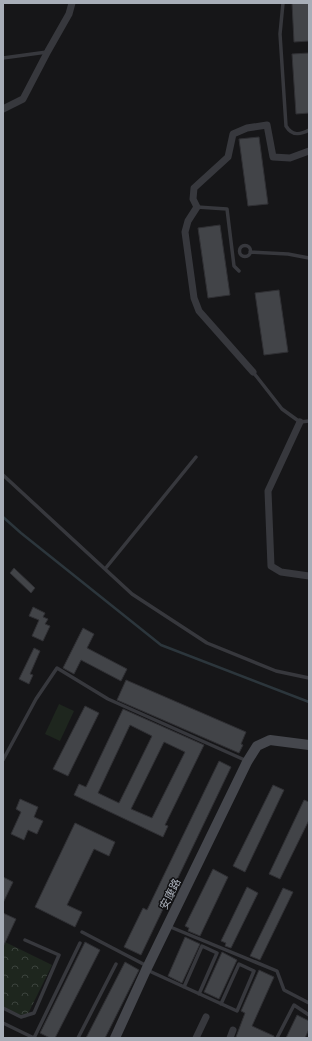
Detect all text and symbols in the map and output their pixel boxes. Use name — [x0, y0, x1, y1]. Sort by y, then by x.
street label: 安康路 — [156, 876, 183, 911]

